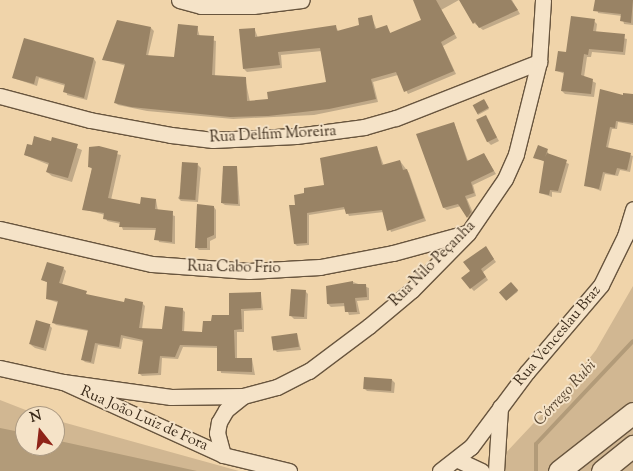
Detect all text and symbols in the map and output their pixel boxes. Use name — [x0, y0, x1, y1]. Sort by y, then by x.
street label: Rua Delfim Moreira — [209, 123, 337, 147]
street label: Rua Nilo Peçanha — [386, 217, 480, 311]
street label: Rua Cabo Frio — [187, 258, 281, 278]
street label: Rua Venceslau Braz — [511, 282, 605, 390]
water label: Córrego Rubi — [531, 357, 601, 431]
street label: Rua João Luiz de Fora — [77, 383, 211, 455]
north arrow — [15, 406, 65, 456]
text: N — [28, 406, 44, 429]

